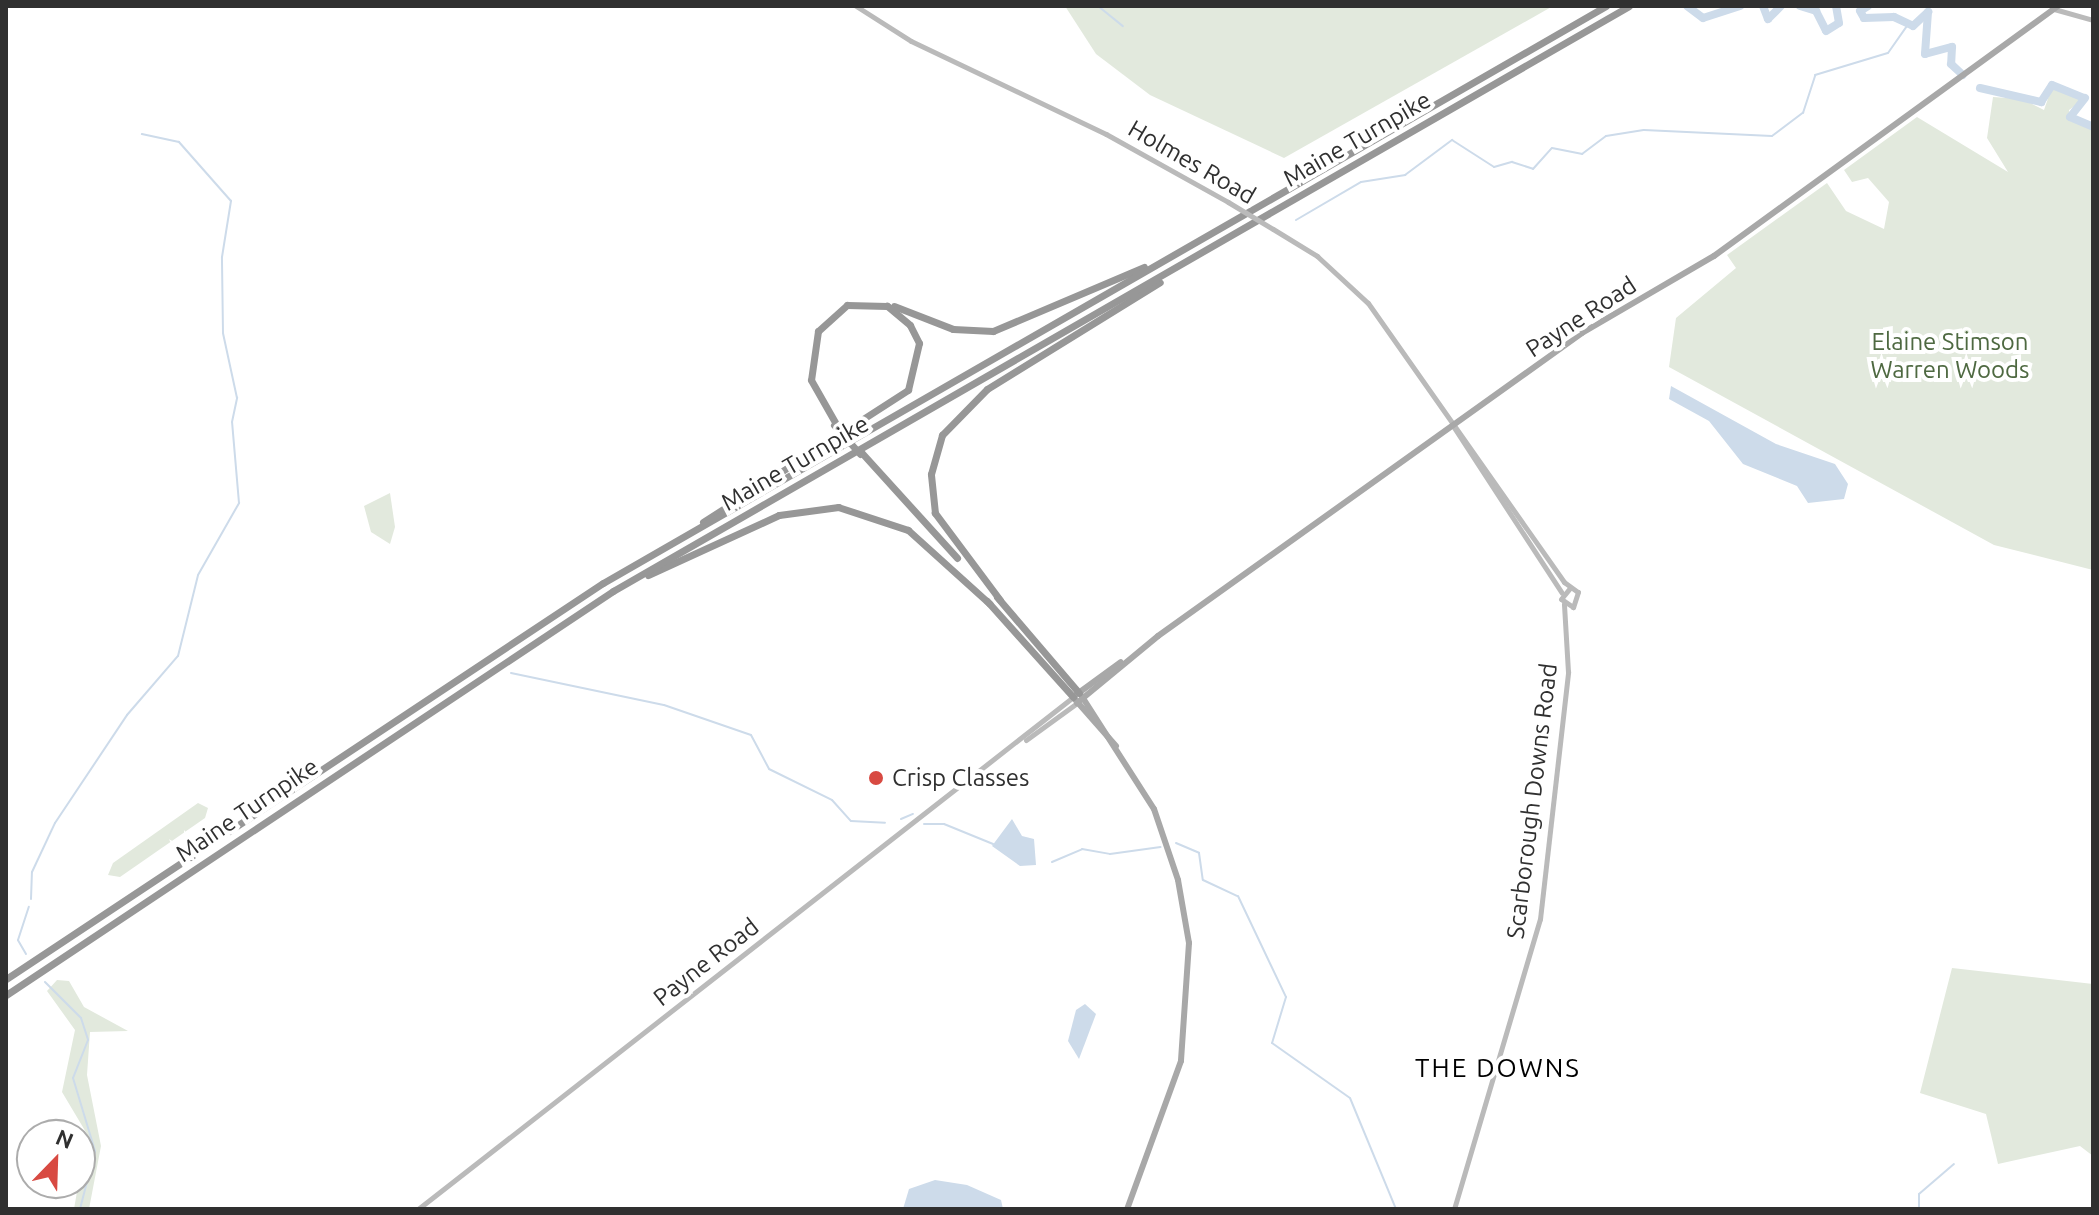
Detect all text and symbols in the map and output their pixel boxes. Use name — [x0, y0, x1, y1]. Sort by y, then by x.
street label: Maine Turnpike — [1278, 85, 1436, 193]
street label: Holmes Road — [1123, 114, 1261, 210]
street label: Payne Road — [1520, 271, 1642, 363]
park label: Elaine Stimson Warren Woods — [1870, 328, 2030, 384]
street label: Maine Turnpike — [716, 409, 874, 517]
street label: Scarborough Downs Road — [1501, 662, 1563, 940]
street label: Maine Turnpike — [170, 752, 324, 868]
place label: Crisp Classes — [892, 764, 1029, 792]
marker: Crisp Classes — [867, 769, 885, 787]
street label: Payne Road — [648, 912, 764, 1012]
district label: THE DOWNS — [1415, 1052, 1581, 1084]
north arrow — [16, 1119, 96, 1199]
text: N — [52, 1124, 77, 1153]

